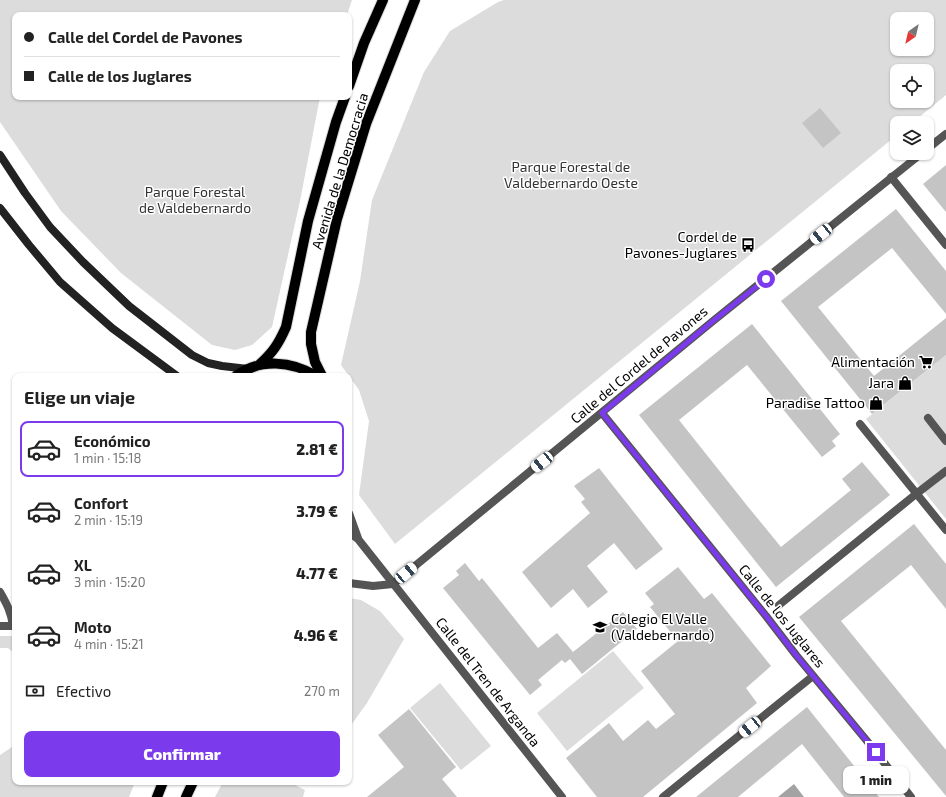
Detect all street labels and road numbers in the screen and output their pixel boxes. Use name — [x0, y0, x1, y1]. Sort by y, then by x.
street label: Avenida de la Democracia — [308, 91, 371, 251]
street label: Calle del Cordel de Pavones — [567, 302, 711, 427]
street label: Calle de los Juglares — [736, 561, 829, 671]
street label: Calle del Tren de Arganda — [433, 614, 544, 750]

